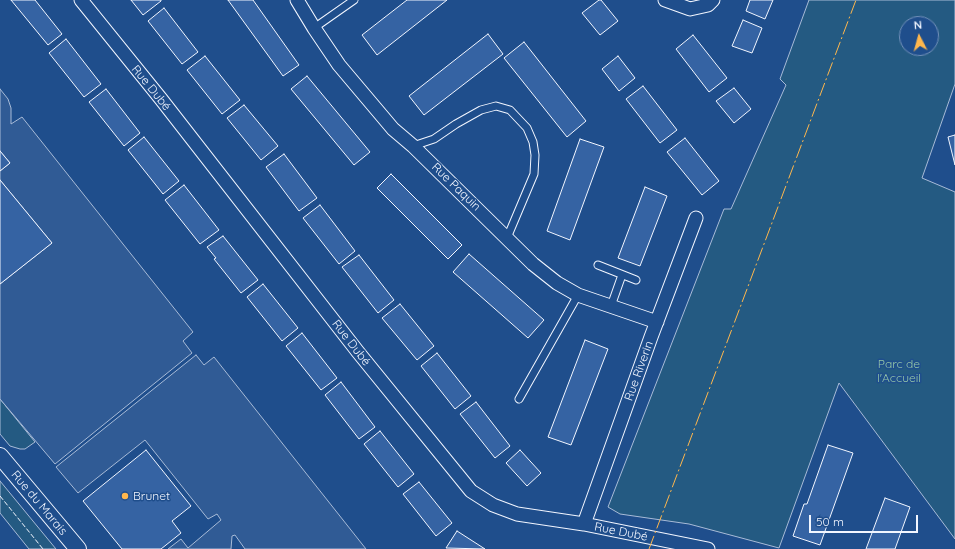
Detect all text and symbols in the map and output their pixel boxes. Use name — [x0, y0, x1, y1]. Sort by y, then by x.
north arrow — [899, 16, 939, 56]
text: N — [913, 18, 923, 32]
street label: Rue Dubé — [128, 62, 174, 114]
street label: Rue Paquin — [428, 160, 484, 214]
street label: Rue Dubé — [329, 317, 373, 369]
street label: Rue Riverin — [622, 339, 656, 403]
park label: Parc de l'Accueil — [877, 357, 921, 385]
street label: Rue du Marais — [8, 468, 70, 538]
place label: Brunet — [133, 489, 170, 503]
marker: Brunet — [120, 491, 130, 501]
scale bar — [811, 507, 920, 533]
text: 50 m — [816, 514, 844, 529]
street label: Rue Dubé — [593, 520, 649, 544]

